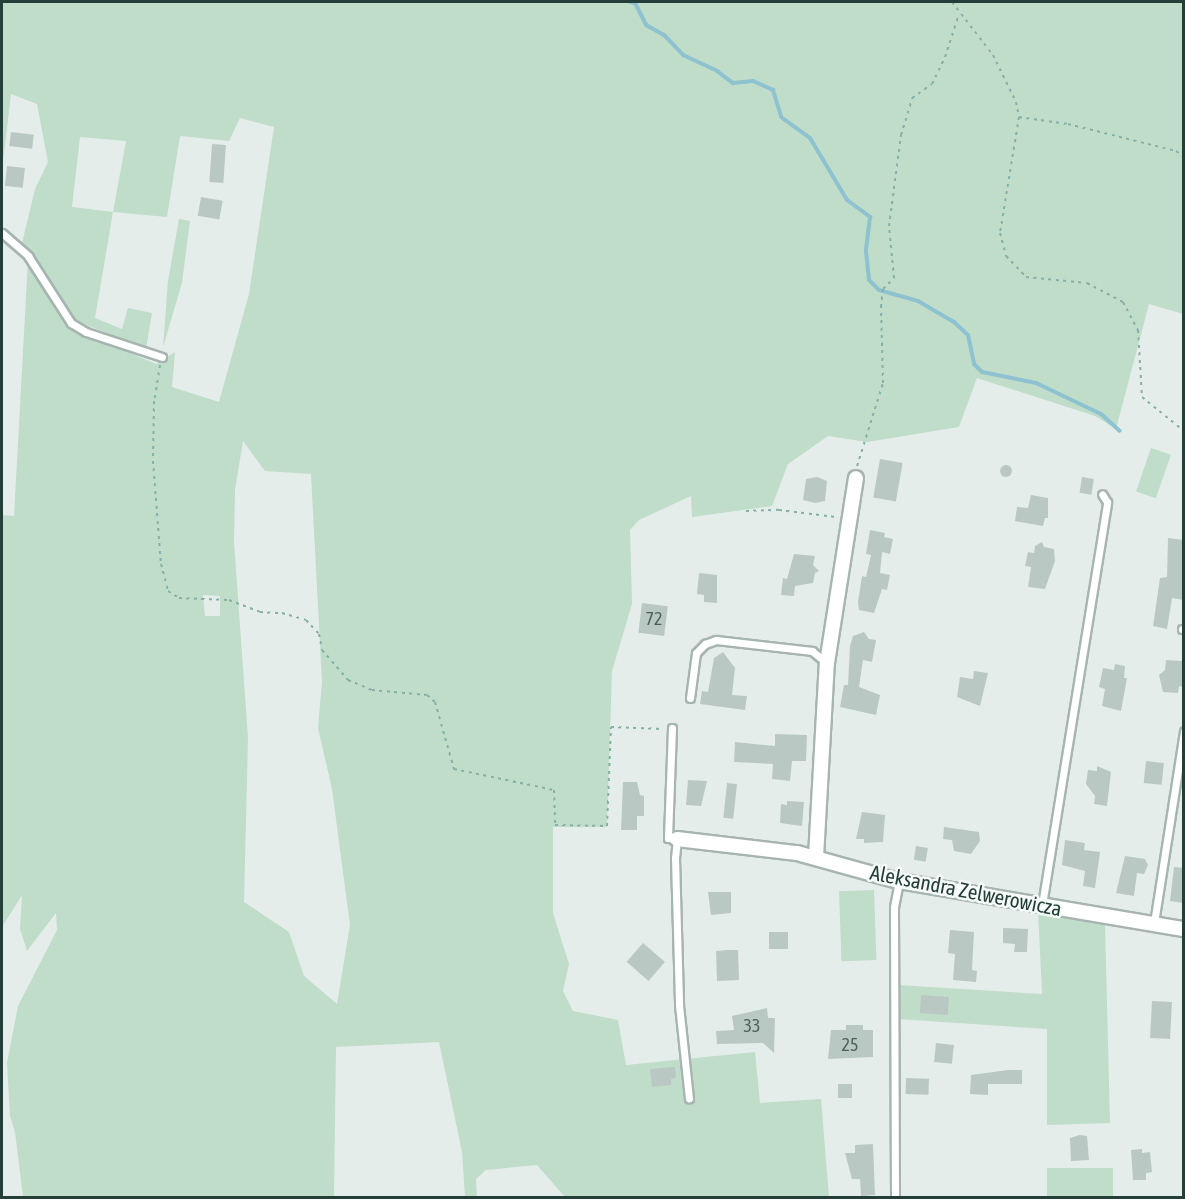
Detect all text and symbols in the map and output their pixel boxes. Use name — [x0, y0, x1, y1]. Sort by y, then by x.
house number: 72 — [646, 608, 662, 630]
street label: Aleksandra Zelwerowicza — [868, 859, 1064, 921]
house number: 33 — [744, 1015, 760, 1037]
house number: 25 — [842, 1034, 858, 1056]

